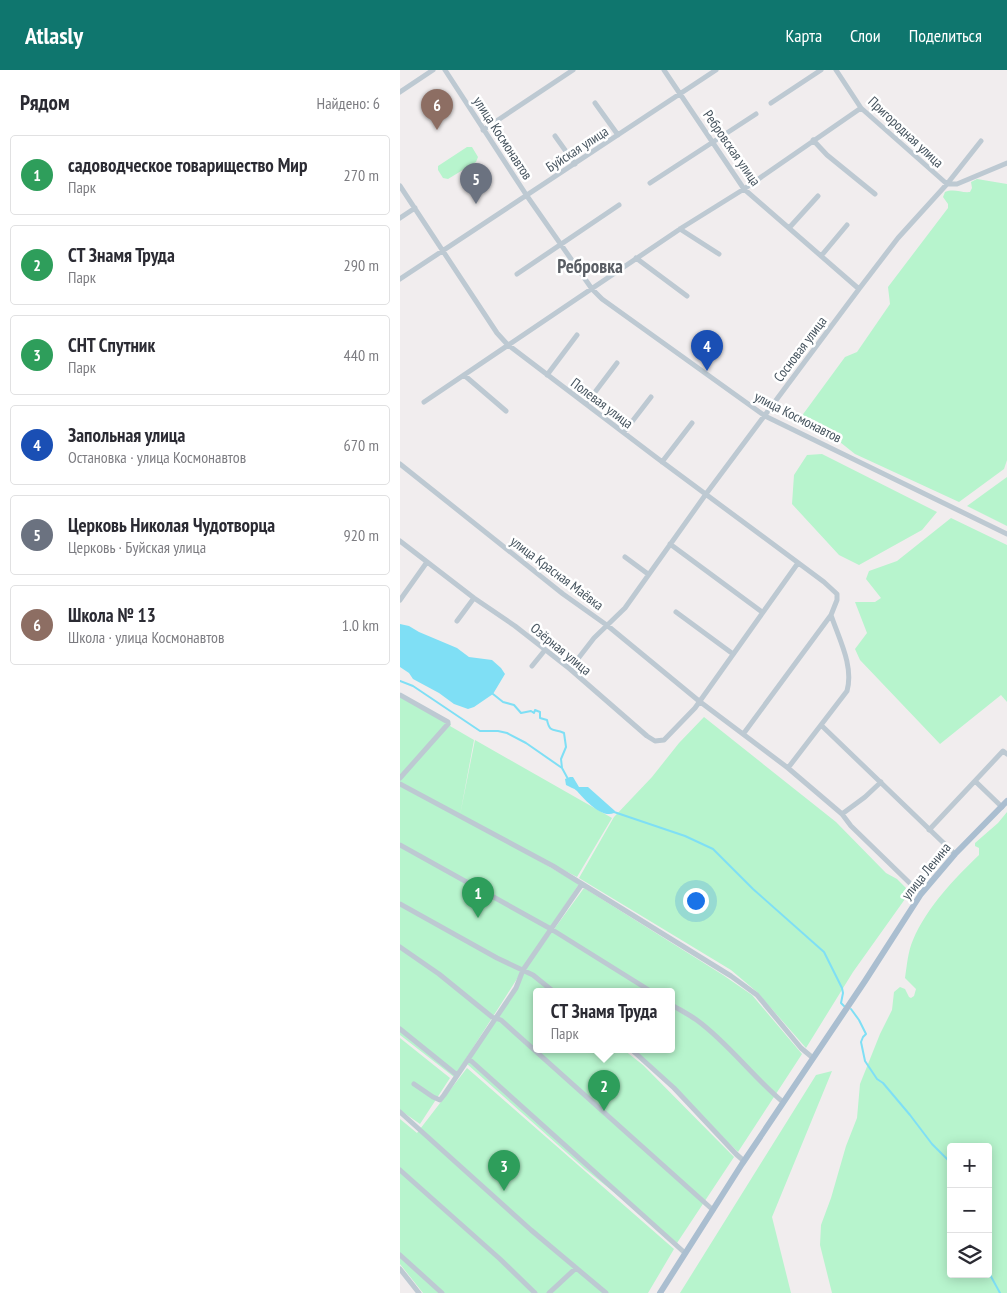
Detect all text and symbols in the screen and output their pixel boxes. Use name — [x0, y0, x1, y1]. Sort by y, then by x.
text: Atlasly — [25, 20, 83, 51]
text: Карта — [785, 24, 822, 47]
text: Слои — [850, 24, 881, 47]
text: Поделиться — [909, 24, 982, 47]
text: Рядом — [20, 89, 70, 116]
pin: 6 — [421, 89, 453, 130]
street label: Пригородная улица — [865, 92, 947, 172]
text: Найдено: 6 — [317, 93, 380, 113]
street label: улица Космонавтов — [469, 93, 537, 183]
street label: Ребровская улица — [699, 107, 765, 189]
street label: Буйская улица — [542, 122, 612, 176]
text: садоводческое товарищество Мир — [68, 153, 307, 177]
pin: 5 — [460, 163, 492, 204]
text: 1 — [33, 165, 41, 185]
text: 270 m — [344, 165, 379, 185]
text: Парк — [68, 177, 96, 197]
text: СТ Знамя Труда — [68, 243, 175, 267]
district label: Ребровка — [557, 254, 623, 278]
text: 2 — [33, 255, 41, 275]
text: 290 m — [344, 255, 379, 275]
text: Парк — [68, 267, 96, 287]
street label: Сосновая улица — [770, 313, 830, 385]
pin: 4 — [691, 330, 723, 371]
text: СНТ Спутник — [68, 333, 155, 357]
text: 3 — [33, 345, 41, 365]
text: 440 m — [344, 345, 379, 365]
text: Парк — [68, 357, 96, 377]
street label: Полевая улица — [567, 374, 637, 432]
street label: улица Космонавтов — [751, 387, 845, 447]
text: Запольная улица — [68, 423, 185, 447]
text: 4 — [33, 435, 41, 455]
text: 670 m — [344, 435, 379, 455]
text: Остановка · улица Космонавтов — [68, 447, 246, 467]
text: Церковь Николая Чудотворца — [68, 513, 275, 537]
text: 5 — [33, 525, 41, 545]
text: 920 m — [344, 525, 379, 545]
street label: улица Красная Маёвка — [507, 532, 607, 614]
text: Церковь · Буйская улица — [68, 537, 206, 557]
text: Школа № 13 — [68, 603, 156, 627]
text: 6 — [33, 615, 41, 635]
text: 1.0 km — [342, 615, 379, 635]
street label: Озёрная улица — [527, 619, 595, 679]
text: Школа · улица Космонавтов — [68, 627, 224, 647]
street label: улица Ленина — [897, 839, 955, 903]
pin: 1 — [462, 877, 494, 918]
your location — [683, 888, 709, 914]
popup — [533, 988, 675, 1053]
text: СТ Знамя Труда — [551, 999, 657, 1023]
text: Парк — [551, 1023, 579, 1043]
pin: 2 — [588, 1070, 620, 1111]
map controls — [947, 1143, 992, 1278]
button: + — [947, 1143, 992, 1188]
pin: 3 — [488, 1150, 520, 1191]
button: − — [947, 1188, 992, 1233]
button: layers — [947, 1233, 992, 1278]

